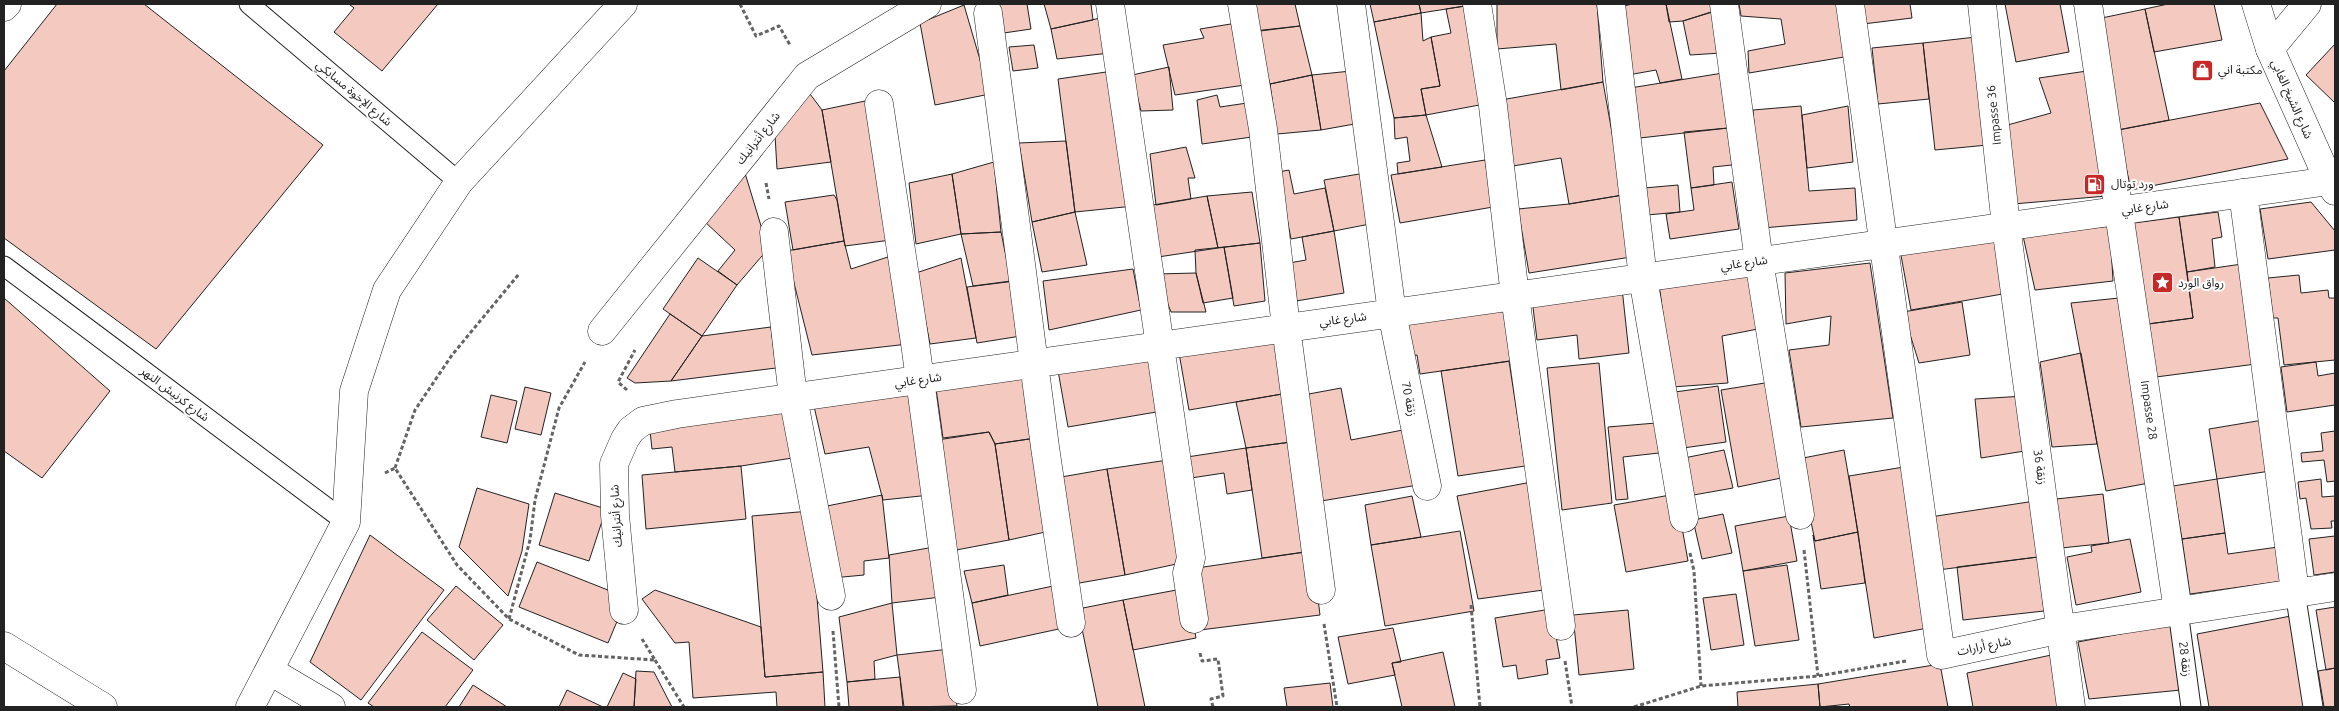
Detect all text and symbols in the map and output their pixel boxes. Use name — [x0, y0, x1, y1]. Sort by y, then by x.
street label: شارع الإخوة مسابكي — [312, 57, 395, 131]
street label: شارع الشيخ الغابي — [2266, 57, 2316, 142]
shop icon: مكتبة اني — [2190, 58, 2214, 82]
place label: مكتبة اني — [2218, 63, 2262, 80]
street label: Impasse 36 — [1984, 84, 2003, 146]
street label: شارع أنترانيك — [733, 109, 784, 168]
fuel station icon: ورد توتال — [2083, 172, 2107, 196]
place label: ورد توتال — [2111, 177, 2154, 191]
street label: شارع غابي — [2120, 197, 2170, 220]
street label: شارع غابي — [1719, 253, 1769, 276]
place icon: رواق الورد — [2150, 271, 2174, 295]
place label: رواق الورد — [2178, 276, 2224, 290]
street label: شارع غابي — [1318, 309, 1368, 332]
street label: شارع كرنيش النهر — [136, 363, 212, 426]
street label: شارع غابي — [893, 370, 943, 393]
street label: Impasse 28 — [2139, 379, 2160, 441]
street label: زنقة 70 — [1398, 380, 1420, 418]
street label: زنقة 36 — [2031, 449, 2049, 485]
street label: شارع أنترانيك — [607, 484, 627, 548]
street label: شارع أرارات — [1956, 633, 2013, 660]
street label: زنقة 28 — [2176, 641, 2194, 677]

